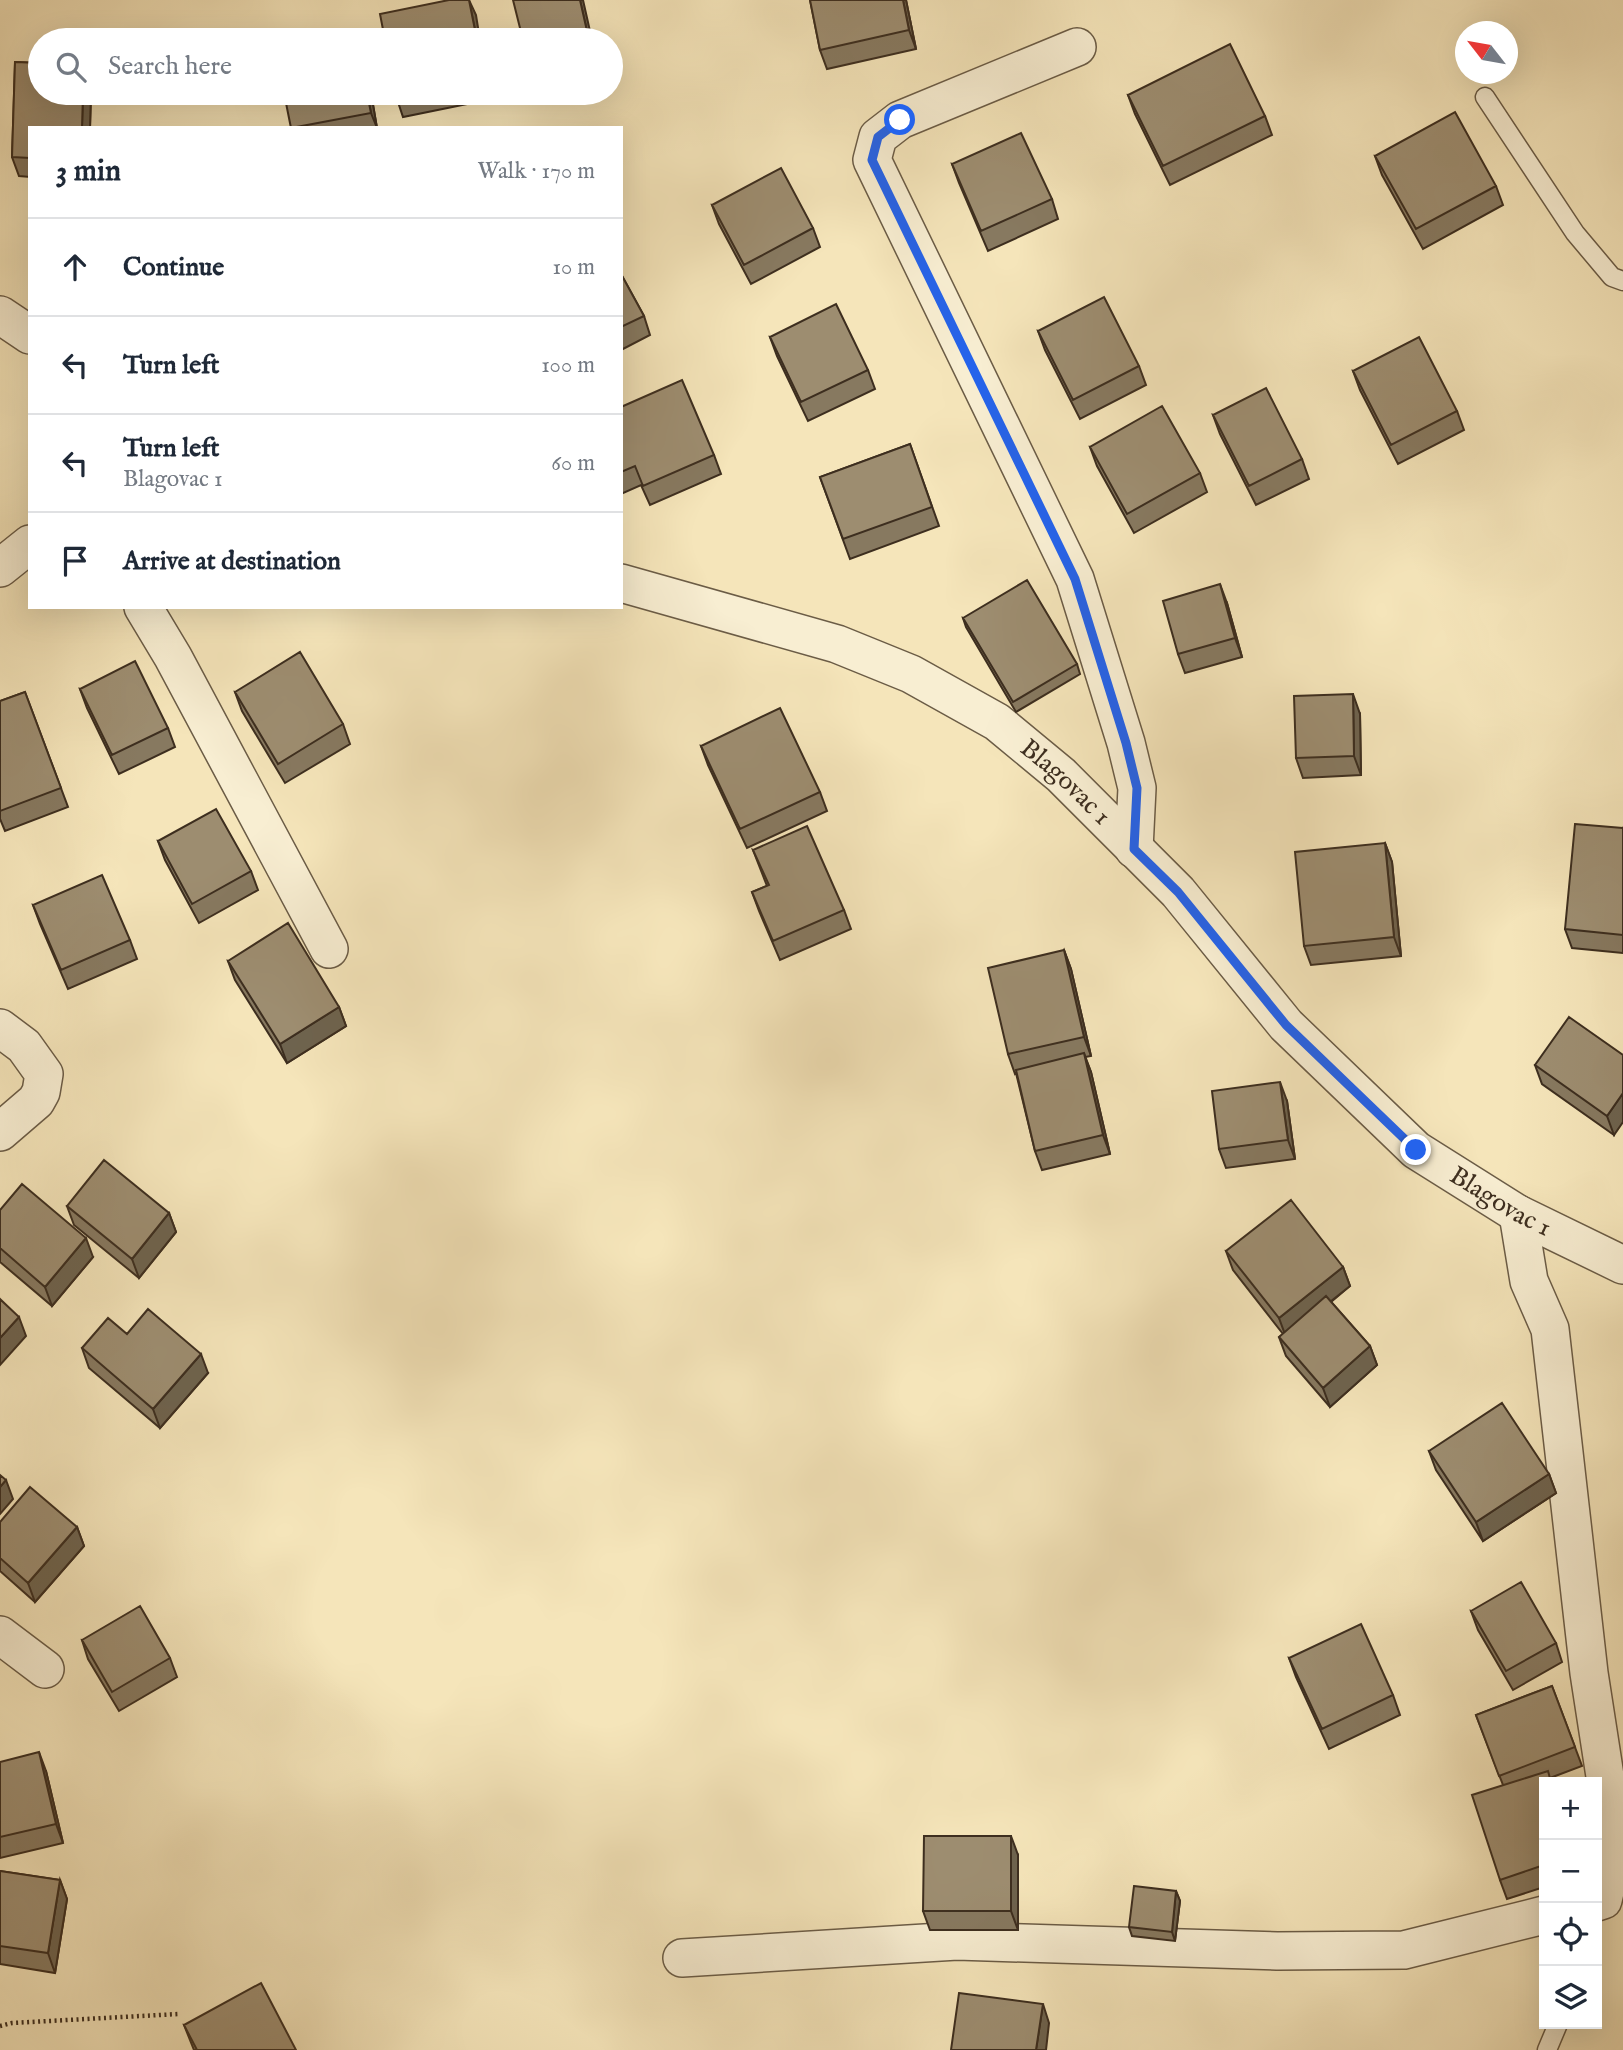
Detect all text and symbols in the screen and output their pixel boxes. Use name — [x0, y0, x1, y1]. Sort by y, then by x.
north arrow — [1455, 21, 1518, 84]
search box — [28, 28, 623, 105]
icon: search — [52, 48, 90, 86]
text: Search here — [108, 50, 232, 83]
route start — [884, 104, 915, 135]
text: 3 min — [56, 153, 121, 191]
text: Walk · 170 m — [477, 157, 595, 186]
icon: ahead — [56, 248, 94, 286]
text: Continue — [123, 251, 224, 284]
text: 10 m — [552, 253, 595, 282]
icon: left — [56, 346, 94, 384]
text: Turn left — [123, 349, 220, 382]
text: 100 m — [541, 351, 595, 380]
text: Turn left — [123, 432, 220, 465]
icon: left — [56, 444, 94, 482]
text: 60 m — [551, 449, 595, 478]
text: Blagovac 1 — [123, 465, 223, 494]
icon: arrive — [56, 542, 94, 580]
text: Arrive at destination — [123, 545, 341, 578]
street label: Blagovac 1 — [1013, 732, 1118, 832]
route end — [1400, 1134, 1431, 1165]
street label: Blagovac 1 — [1443, 1159, 1557, 1244]
map controls — [1539, 1777, 1602, 2029]
button: + — [1539, 1777, 1602, 1840]
button: − — [1539, 1840, 1602, 1903]
button: locate — [1539, 1903, 1602, 1966]
button: layers — [1539, 1966, 1602, 2029]

